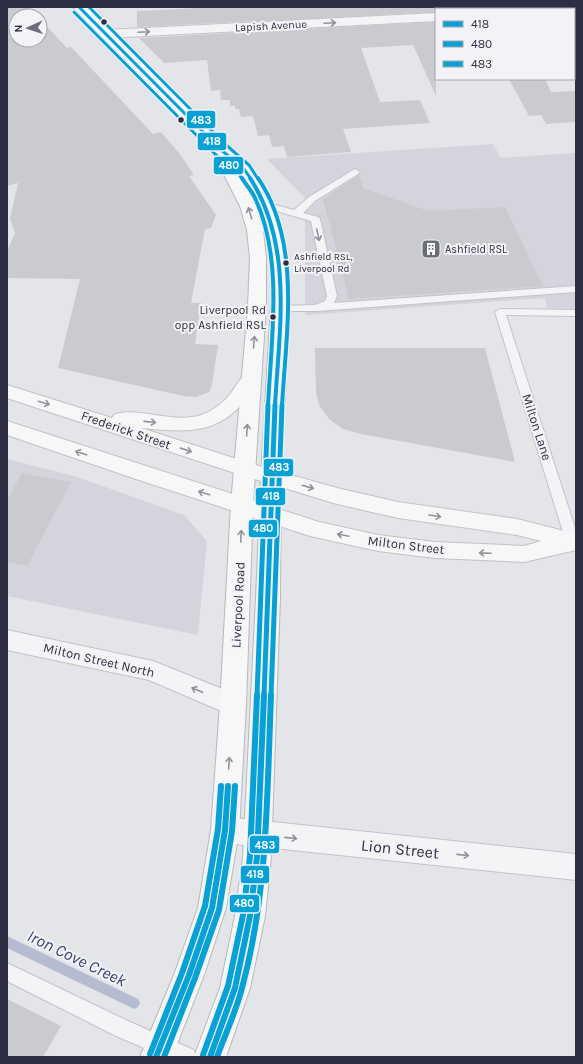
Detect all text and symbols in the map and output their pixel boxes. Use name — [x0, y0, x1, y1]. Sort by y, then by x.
north arrow — [8, 8, 48, 48]
legend — [435, 8, 575, 80]
unlabelled marker — [99, 17, 109, 27]
text: 418 — [471, 17, 489, 31]
street label: Lapish Avenue — [235, 18, 308, 34]
one-way arrow — [323, 19, 336, 26]
text: N — [12, 24, 25, 33]
one-way arrow — [137, 29, 150, 36]
text: 480 — [471, 37, 492, 51]
text: 483 — [471, 57, 492, 71]
line badge: 483 — [186, 110, 216, 129]
text: 483 — [191, 114, 211, 127]
unlabelled marker — [176, 115, 186, 125]
line badge: 418 — [197, 132, 227, 151]
text: 418 — [203, 135, 221, 148]
line badge: 480 — [213, 156, 244, 175]
text: 480 — [219, 159, 239, 172]
one-way arrow — [246, 206, 253, 219]
one-way arrow — [315, 228, 323, 241]
building icon: Ashfield RSL — [420, 238, 442, 260]
place label: Ashfield RSL — [445, 243, 508, 256]
place label: Ashfield RSL, Liverpool Rd — [294, 251, 353, 275]
marker: Ashfield RSL, Liverpool Rd — [281, 258, 291, 268]
place label: Liverpool Rd opp Ashfield RSL — [175, 303, 266, 332]
marker: Liverpool Rd opp Ashfield RSL — [268, 312, 278, 322]
one-way arrow — [250, 336, 257, 349]
street label: Milton Lane — [519, 392, 555, 463]
one-way arrow — [37, 400, 50, 407]
street label: Frederick Street — [79, 408, 173, 452]
one-way arrow — [143, 418, 156, 426]
one-way arrow — [243, 424, 250, 437]
one-way arrow — [180, 447, 193, 454]
one-way arrow — [74, 449, 87, 456]
line badge: 483 — [263, 458, 294, 477]
text: 483 — [269, 461, 289, 474]
one-way arrow — [301, 484, 314, 492]
line badge: 418 — [255, 487, 286, 506]
one-way arrow — [198, 489, 211, 496]
text: 418 — [262, 490, 280, 503]
one-way arrow — [428, 512, 441, 520]
line badge: 480 — [248, 519, 278, 538]
text: 480 — [253, 522, 273, 535]
one-way arrow — [237, 530, 245, 543]
one-way arrow — [336, 531, 349, 539]
street label: Milton Street — [367, 533, 445, 557]
one-way arrow — [479, 550, 492, 557]
street label: Liverpool Road — [228, 562, 248, 648]
street label: Milton Street North — [42, 640, 156, 680]
one-way arrow — [191, 686, 203, 693]
one-way arrow — [226, 757, 233, 770]
one-way arrow — [284, 834, 297, 841]
line badge: 483 — [249, 835, 280, 854]
street label: Lion Street — [360, 835, 440, 863]
text: 483 — [255, 839, 275, 852]
one-way arrow — [456, 851, 469, 859]
line badge: 418 — [240, 865, 270, 884]
text: 418 — [246, 868, 264, 881]
line badge: 480 — [229, 894, 260, 913]
text: 480 — [234, 897, 254, 910]
water label: Iron Cove Creek — [24, 925, 130, 991]

